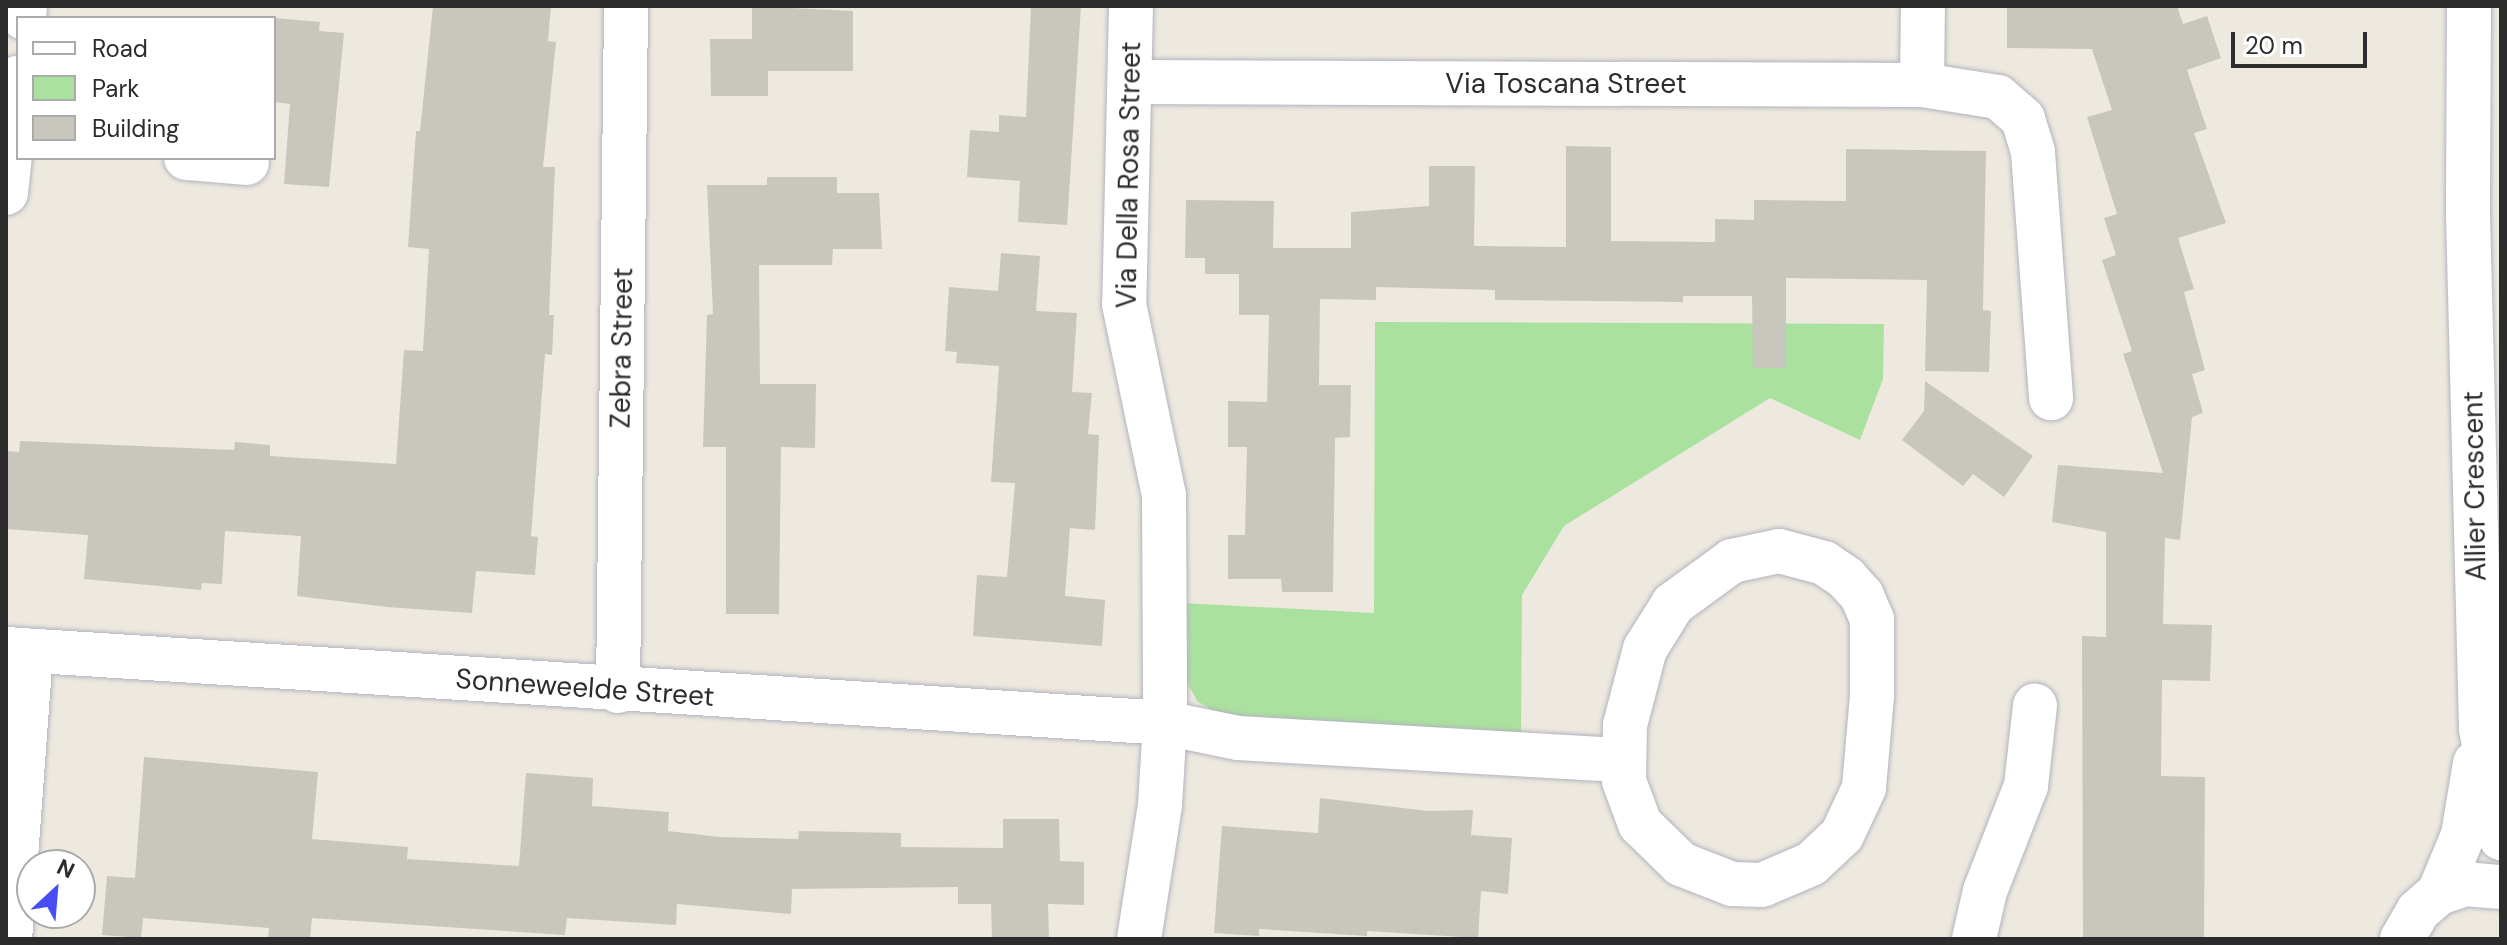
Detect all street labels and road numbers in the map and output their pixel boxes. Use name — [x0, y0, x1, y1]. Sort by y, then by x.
street label: Via Della Rosa Street — [1110, 41, 1148, 309]
street label: Via Toscana Street — [1445, 67, 1687, 101]
street label: Zebra Street — [604, 267, 640, 429]
street label: Allier Crescent — [2457, 391, 2493, 581]
street label: Sonneweelde Street — [454, 662, 716, 714]

